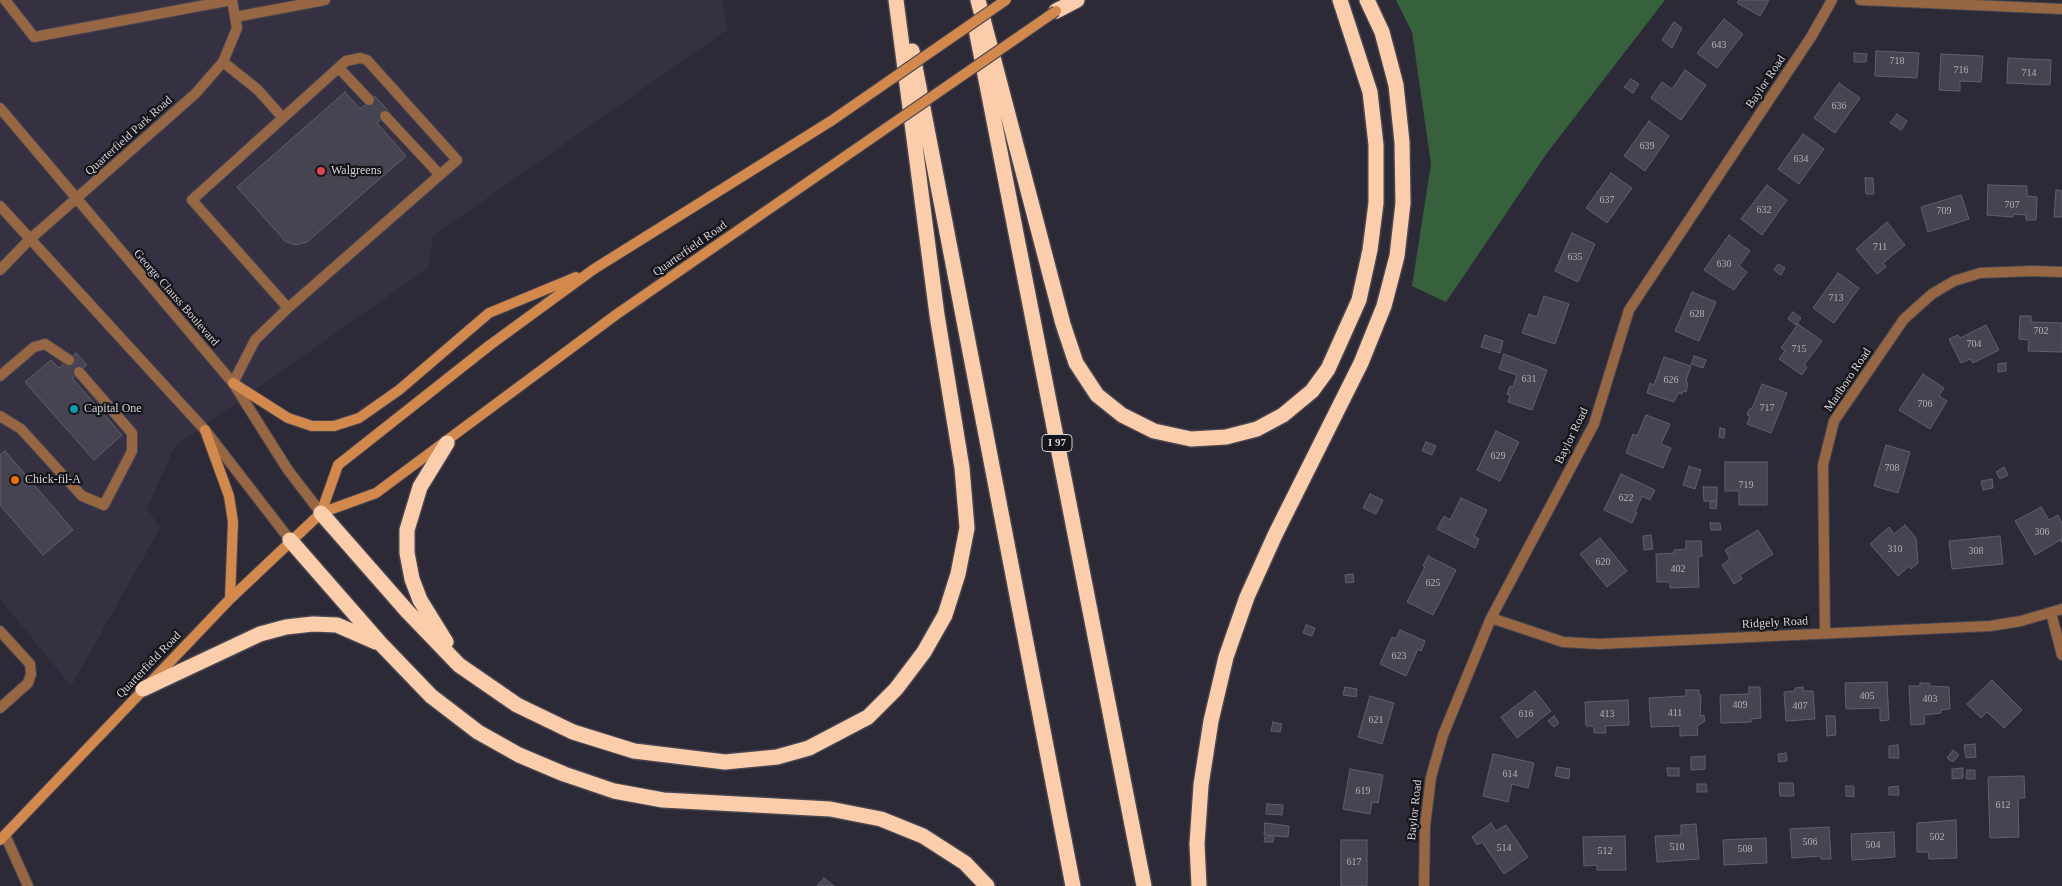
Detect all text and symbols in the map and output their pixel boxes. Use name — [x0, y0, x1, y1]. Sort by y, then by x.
house number: 643 — [1712, 39, 1726, 51]
street label: Baylor Road — [1743, 53, 1789, 111]
house number: 718 — [1890, 55, 1904, 67]
house number: 716 — [1954, 64, 1968, 76]
house number: 714 — [2022, 67, 2036, 79]
street label: Quarterfield Park Road — [83, 93, 175, 179]
house number: 636 — [1832, 100, 1846, 112]
house number: 639 — [1640, 140, 1654, 152]
house number: 634 — [1794, 153, 1808, 165]
place label: Walgreens — [331, 164, 381, 178]
marker: Walgreens — [315, 165, 327, 177]
house number: 637 — [1600, 194, 1614, 206]
house number: 707 — [2004, 199, 2020, 211]
house number: 632 — [1756, 204, 1772, 216]
house number: 709 — [1936, 205, 1952, 217]
street label: Quarterfield Road — [650, 218, 730, 280]
house number: 711 — [1873, 241, 1887, 253]
street label: George Clauss Boulevard — [130, 247, 222, 349]
house number: 635 — [1568, 251, 1582, 263]
house number: 630 — [1716, 258, 1732, 270]
house number: 713 — [1828, 292, 1844, 304]
house number: 628 — [1690, 308, 1704, 320]
house number: 702 — [2034, 325, 2048, 337]
house number: 704 — [1966, 338, 1982, 350]
house number: 715 — [1792, 343, 1806, 355]
street label: Marlboro Road — [1821, 345, 1875, 415]
house number: 631 — [1522, 373, 1536, 385]
house number: 626 — [1664, 374, 1678, 386]
house number: 706 — [1918, 398, 1932, 410]
place label: Capital One — [84, 402, 142, 416]
house number: 717 — [1760, 402, 1774, 414]
marker: Capital One — [68, 403, 80, 415]
street label: Baylor Road — [1552, 405, 1592, 467]
road number: I 97 — [1042, 434, 1072, 452]
house number: 629 — [1490, 450, 1506, 462]
house number: 708 — [1884, 462, 1900, 474]
place label: Chick-fil-A — [25, 473, 81, 487]
marker: Chick-fil-A — [9, 474, 21, 486]
house number: 719 — [1738, 479, 1754, 491]
house number: 622 — [1618, 492, 1634, 504]
house number: 306 — [2034, 526, 2050, 538]
house number: 310 — [1888, 543, 1902, 555]
house number: 308 — [1968, 545, 1984, 557]
house number: 620 — [1596, 556, 1610, 568]
house number: 402 — [1670, 563, 1686, 575]
house number: 625 — [1426, 577, 1440, 589]
street label: Ridgely Road — [1742, 614, 1808, 632]
street label: Quarterfield Road — [114, 629, 184, 701]
house number: 623 — [1392, 650, 1406, 662]
house number: 405 — [1860, 690, 1874, 702]
house number: 403 — [1922, 693, 1938, 705]
house number: 409 — [1732, 699, 1748, 711]
house number: 407 — [1792, 700, 1808, 712]
house number: 411 — [1668, 707, 1682, 719]
house number: 616 — [1518, 708, 1534, 720]
house number: 413 — [1600, 708, 1614, 720]
house number: 621 — [1368, 714, 1384, 726]
house number: 614 — [1502, 768, 1518, 780]
street label: Baylor Road — [1405, 779, 1425, 841]
house number: 619 — [1356, 785, 1370, 797]
house number: 612 — [1996, 799, 2010, 811]
house number: 502 — [1930, 831, 1944, 843]
house number: 506 — [1802, 836, 1818, 848]
house number: 504 — [1866, 839, 1880, 851]
house number: 510 — [1670, 841, 1684, 853]
house number: 514 — [1496, 842, 1512, 854]
house number: 508 — [1738, 843, 1752, 855]
house number: 512 — [1598, 845, 1612, 857]
house number: 617 — [1346, 856, 1362, 868]

